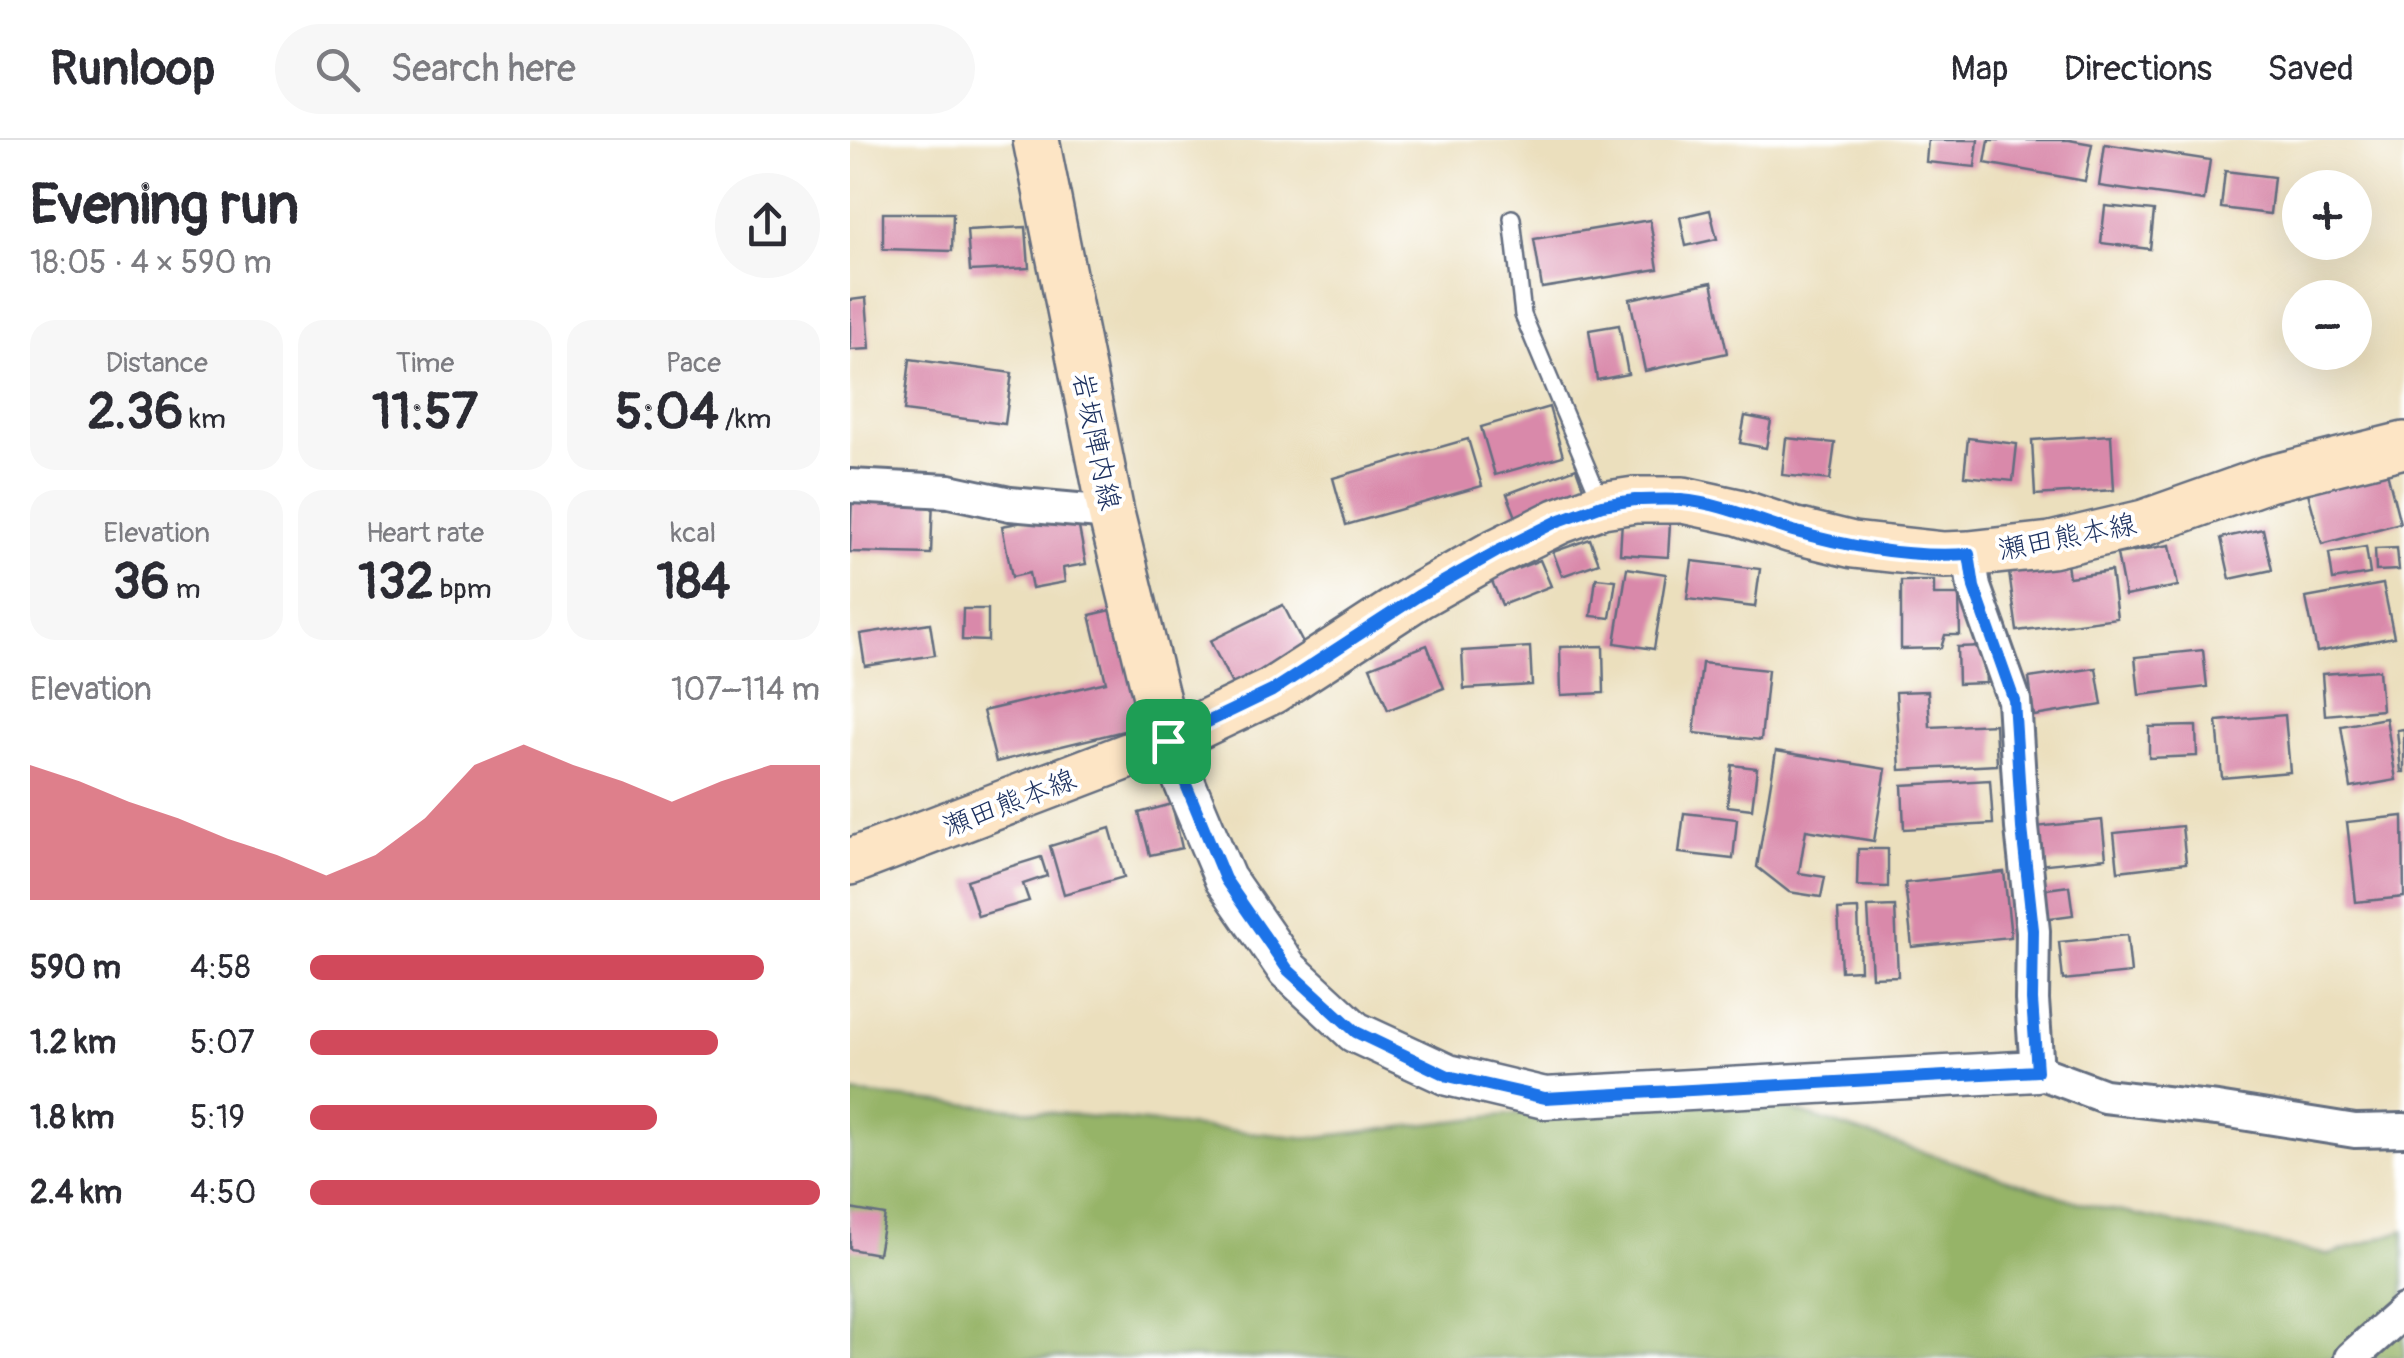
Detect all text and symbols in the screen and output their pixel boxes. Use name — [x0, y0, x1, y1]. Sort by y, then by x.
search box — [275, 24, 975, 114]
text: Runloop — [50, 39, 215, 99]
icon: search — [310, 42, 365, 97]
text: Search here — [390, 45, 576, 93]
text: Map — [1951, 47, 2009, 91]
text: Directions — [2064, 47, 2212, 91]
text: Saved — [2267, 47, 2354, 91]
map controls — [2282, 170, 2372, 370]
button: + — [2282, 170, 2372, 260]
text: Evening run — [30, 171, 299, 240]
button: share — [715, 173, 820, 278]
text: 18:05 · 4 × 590 m — [30, 243, 272, 283]
button: − — [2282, 280, 2372, 370]
text: Distance — [105, 346, 208, 381]
text: Time — [396, 346, 454, 381]
text: Pace — [666, 346, 721, 381]
street label: 岩坂陣内線 — [1064, 369, 1127, 513]
text: 2.36 — [87, 381, 183, 444]
text: 11:57 — [372, 381, 478, 444]
text: 5:04 — [615, 381, 719, 444]
text: km — [183, 402, 226, 437]
text: /km — [719, 402, 771, 437]
street label: 瀬田熊本線 — [1995, 507, 2139, 568]
text: Elevation — [103, 516, 210, 551]
text: Heart rate — [366, 516, 484, 551]
text: kcal — [671, 516, 716, 551]
text: 36 — [113, 551, 170, 614]
text: 132 — [358, 551, 434, 614]
text: 184 — [656, 551, 730, 614]
text: m — [170, 572, 201, 607]
text: bpm — [434, 572, 492, 607]
text: Elevation — [30, 670, 152, 710]
text: 107–114 m — [671, 670, 820, 710]
pin — [1126, 699, 1211, 784]
icon: arrive — [1141, 714, 1196, 769]
street label: 瀬田熊本線 — [938, 762, 1081, 845]
text: 590 m — [30, 948, 121, 988]
text: 4:58 — [190, 948, 251, 988]
text: 1.2 km — [30, 1023, 116, 1063]
text: 5:07 — [190, 1023, 255, 1063]
text: 1.8 km — [30, 1098, 114, 1138]
text: 5:19 — [190, 1098, 245, 1138]
text: 2.4 km — [30, 1173, 122, 1213]
text: 4:50 — [190, 1173, 256, 1213]

